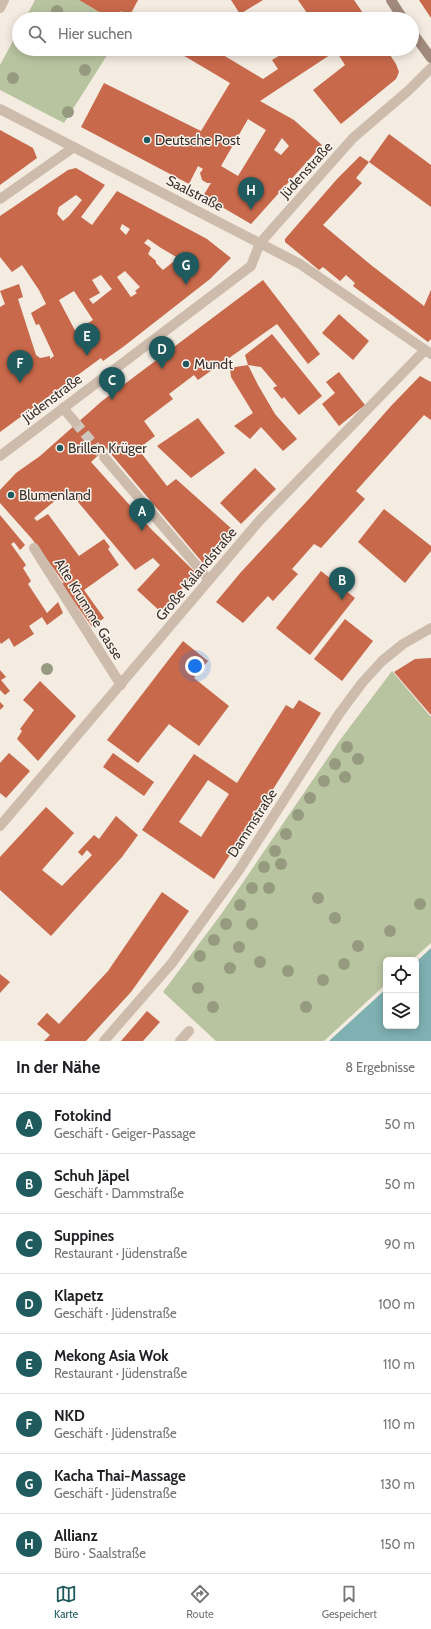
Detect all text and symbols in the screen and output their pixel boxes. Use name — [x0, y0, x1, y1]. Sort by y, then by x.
search box — [12, 12, 419, 56]
icon: search — [26, 23, 48, 45]
text: Hier suchen — [58, 25, 133, 43]
place label: Deutsche Post — [155, 131, 241, 149]
marker: Deutsche Post — [142, 135, 152, 145]
street label: Jüdenstraße — [275, 138, 336, 203]
street label: Saalstraße — [163, 171, 227, 215]
pin: H — [238, 177, 264, 210]
pin: G — [173, 252, 199, 285]
pin: E — [74, 323, 100, 356]
pin: D — [149, 336, 175, 369]
pin: F — [7, 350, 33, 383]
place label: Mundt — [194, 355, 233, 373]
marker: Mundt — [181, 359, 191, 369]
pin: C — [99, 367, 125, 400]
street label: Jüdenstraße — [18, 370, 85, 427]
place label: Brillen Krüger — [68, 439, 147, 457]
marker: Brillen Krüger — [55, 443, 65, 453]
place label: Blumenland — [19, 486, 91, 504]
marker: Blumenland — [6, 490, 16, 500]
pin: A — [129, 498, 155, 531]
street label: Große Kalandstraße — [152, 524, 240, 624]
street label: Alte Krumme Gasse — [51, 555, 127, 663]
pin: B — [329, 567, 355, 600]
your location — [185, 656, 205, 676]
street label: Dammstraße — [223, 785, 281, 861]
map controls — [383, 957, 419, 1029]
button: locate — [383, 957, 419, 993]
button: layers — [383, 993, 419, 1029]
text: In der Nähe — [16, 1057, 100, 1077]
text: 8 Ergebnisse — [345, 1059, 415, 1075]
text: Fotokind — [54, 1107, 111, 1125]
text: A — [25, 1116, 33, 1132]
text: 50 m — [385, 1116, 415, 1132]
text: Geschäft · Geiger-Passage — [54, 1125, 196, 1141]
text: Schuh Jäpel — [54, 1167, 129, 1185]
text: B — [25, 1176, 33, 1192]
text: 50 m — [385, 1176, 415, 1192]
text: Geschäft · Dammstraße — [54, 1185, 184, 1201]
text: Suppines — [54, 1227, 114, 1245]
text: C — [25, 1236, 33, 1252]
text: 90 m — [384, 1236, 415, 1252]
text: Restaurant · Jüdenstraße — [54, 1245, 187, 1261]
text: Klapetz — [54, 1287, 103, 1305]
text: D — [24, 1296, 34, 1312]
text: 100 m — [378, 1296, 415, 1312]
text: Geschäft · Jüdenstraße — [54, 1305, 177, 1321]
text: Mekong Asia Wok — [54, 1347, 169, 1365]
text: E — [25, 1356, 33, 1372]
text: 110 m — [383, 1356, 415, 1372]
text: Restaurant · Jüdenstraße — [54, 1365, 187, 1381]
text: NKD — [54, 1407, 85, 1425]
text: F — [26, 1416, 32, 1432]
text: 110 m — [383, 1416, 415, 1432]
text: Geschäft · Jüdenstraße — [54, 1425, 177, 1441]
text: Kacha Thai-Massage — [54, 1467, 186, 1485]
text: G — [25, 1476, 33, 1492]
text: 130 m — [380, 1476, 415, 1492]
text: Geschäft · Jüdenstraße — [54, 1485, 177, 1501]
text: Allianz — [54, 1527, 98, 1545]
text: H — [24, 1536, 34, 1552]
text: 150 m — [380, 1536, 415, 1552]
text: Büro · Saalstraße — [54, 1545, 146, 1561]
tab: Karte — [54, 1583, 78, 1621]
tab: Route — [186, 1583, 214, 1621]
tab: Gespeichert — [322, 1583, 377, 1621]

